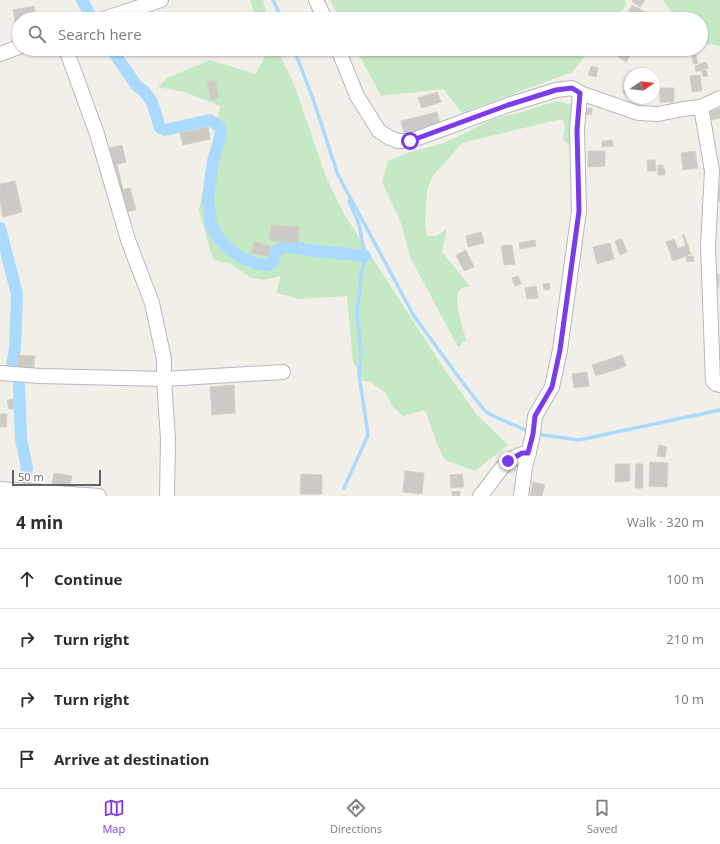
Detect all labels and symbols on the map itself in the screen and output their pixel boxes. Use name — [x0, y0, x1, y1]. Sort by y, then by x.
north arrow — [624, 68, 660, 104]
route start — [401, 132, 419, 150]
route end — [499, 452, 517, 470]
scale bar — [12, 468, 101, 487]

